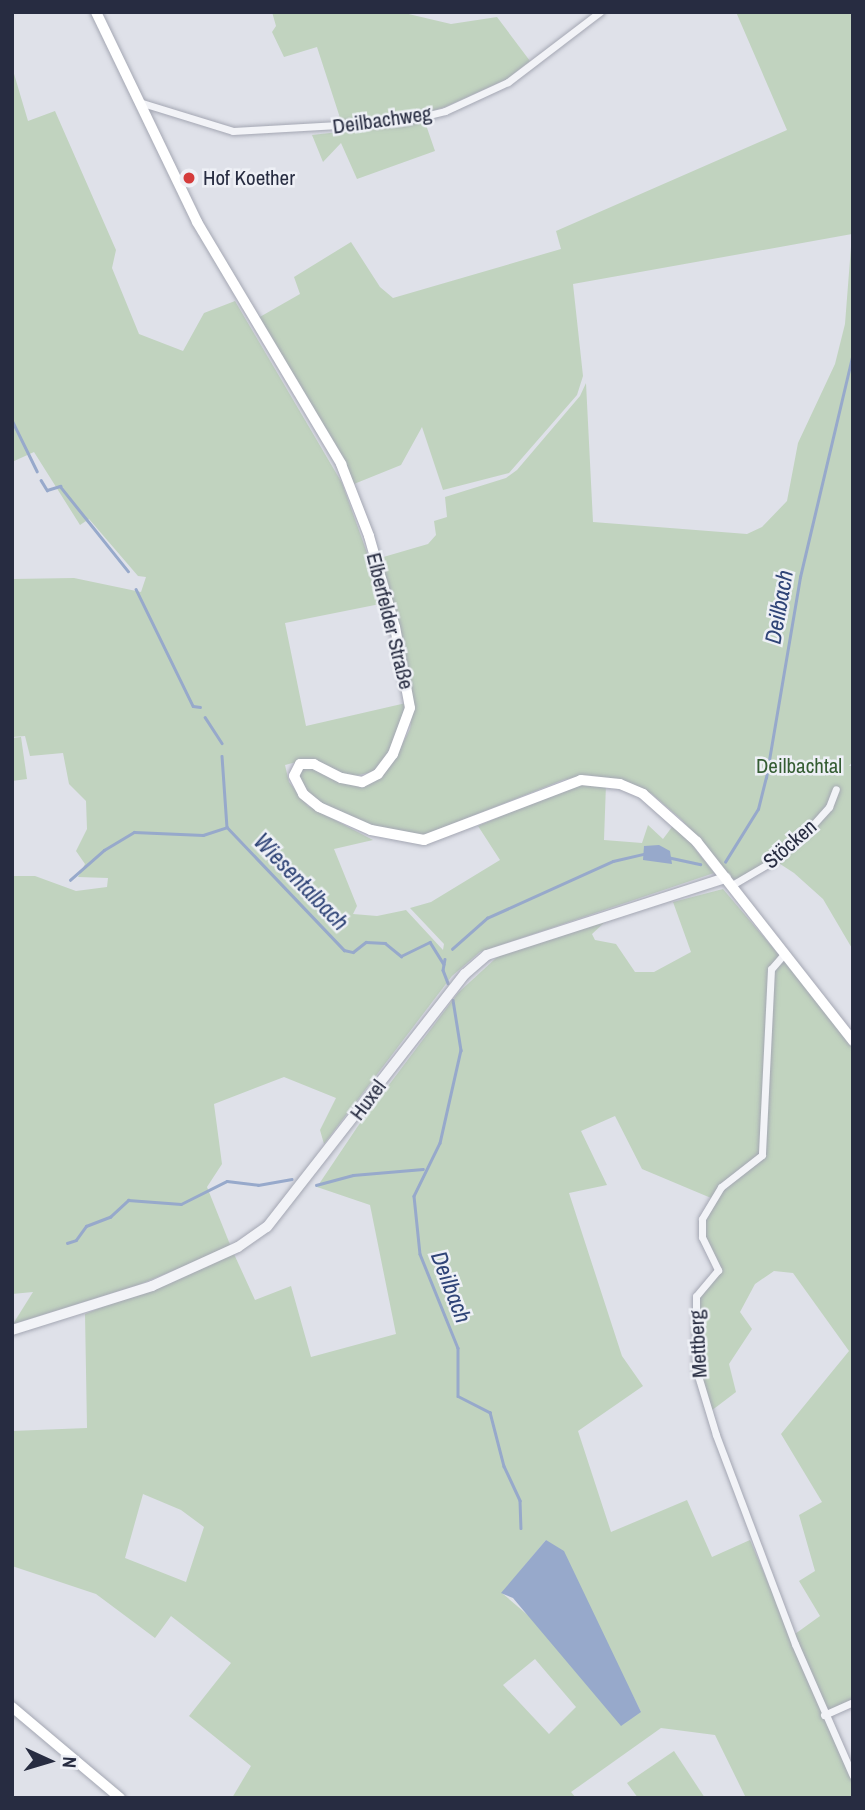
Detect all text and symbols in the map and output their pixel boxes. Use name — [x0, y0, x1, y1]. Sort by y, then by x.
street label: Deilbachweg — [331, 101, 433, 139]
place label: Hof Koether — [203, 165, 295, 191]
marker: Hof Koether — [181, 170, 197, 186]
street label: Elberfelder Straße — [361, 550, 419, 692]
water label: Deilbach — [759, 568, 799, 646]
park label: Deilbachtal — [756, 753, 842, 779]
street label: Stöcken — [758, 814, 822, 874]
water label: Wiesentalbach — [248, 828, 354, 936]
street label: Huxel — [345, 1075, 391, 1125]
water label: Deilbach — [425, 1247, 477, 1327]
street label: Mettberg — [684, 1309, 712, 1379]
north arrow — [14, 1726, 84, 1796]
text: N — [57, 1756, 83, 1769]

